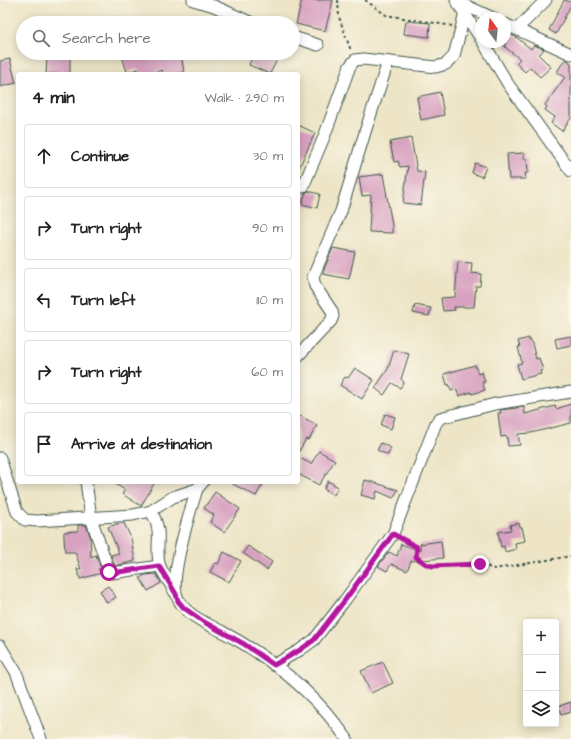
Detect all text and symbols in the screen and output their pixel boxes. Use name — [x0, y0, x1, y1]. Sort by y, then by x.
north arrow — [475, 12, 511, 48]
search box — [16, 16, 300, 60]
icon: search — [30, 27, 52, 49]
text: Search here — [62, 28, 151, 49]
text: 4 min — [32, 86, 75, 110]
text: Walk · 290 m — [205, 89, 284, 107]
icon: ahead — [33, 145, 55, 167]
text: Continue — [71, 146, 129, 167]
text: 30 m — [253, 147, 283, 165]
icon: right — [33, 217, 55, 239]
text: Turn right — [71, 218, 142, 239]
text: 90 m — [252, 219, 283, 237]
icon: left — [33, 289, 55, 311]
text: Turn left — [71, 290, 135, 311]
text: 110 m — [256, 291, 283, 309]
icon: right — [33, 361, 55, 383]
text: Turn right — [71, 362, 142, 383]
text: 60 m — [251, 363, 283, 381]
icon: arrive — [33, 433, 55, 455]
text: Arrive at destination — [71, 434, 212, 455]
route end — [471, 555, 489, 573]
route start — [100, 563, 118, 581]
map controls — [523, 619, 559, 727]
button: + — [523, 619, 559, 655]
button: − — [523, 655, 559, 691]
button: layers — [523, 691, 559, 727]

